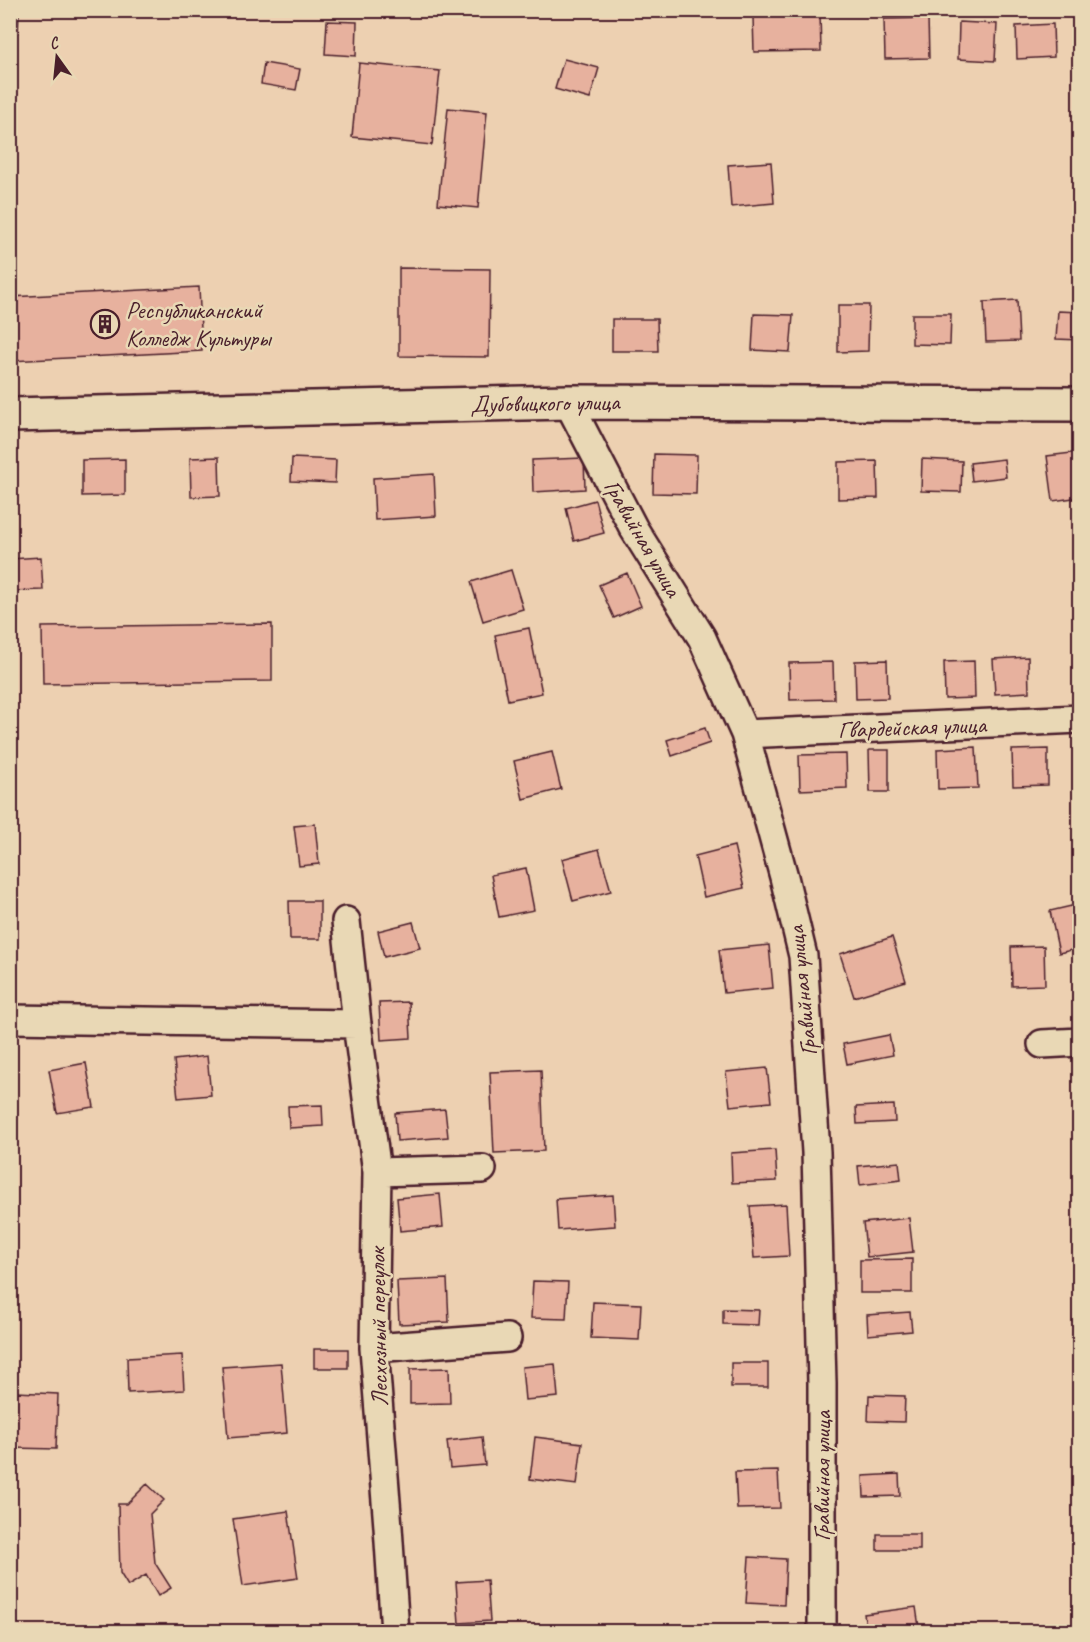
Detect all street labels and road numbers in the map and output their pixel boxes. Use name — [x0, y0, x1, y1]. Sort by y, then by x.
street label: Дубовицкого улица — [470, 387, 621, 419]
street label: Гравийная улица — [597, 474, 689, 603]
street label: Гвардейская улица — [837, 709, 988, 745]
street label: Гравийная улица — [780, 923, 824, 1057]
street label: Лесхозный переулок — [362, 1245, 394, 1407]
street label: Гравийная улица — [807, 1409, 837, 1541]

